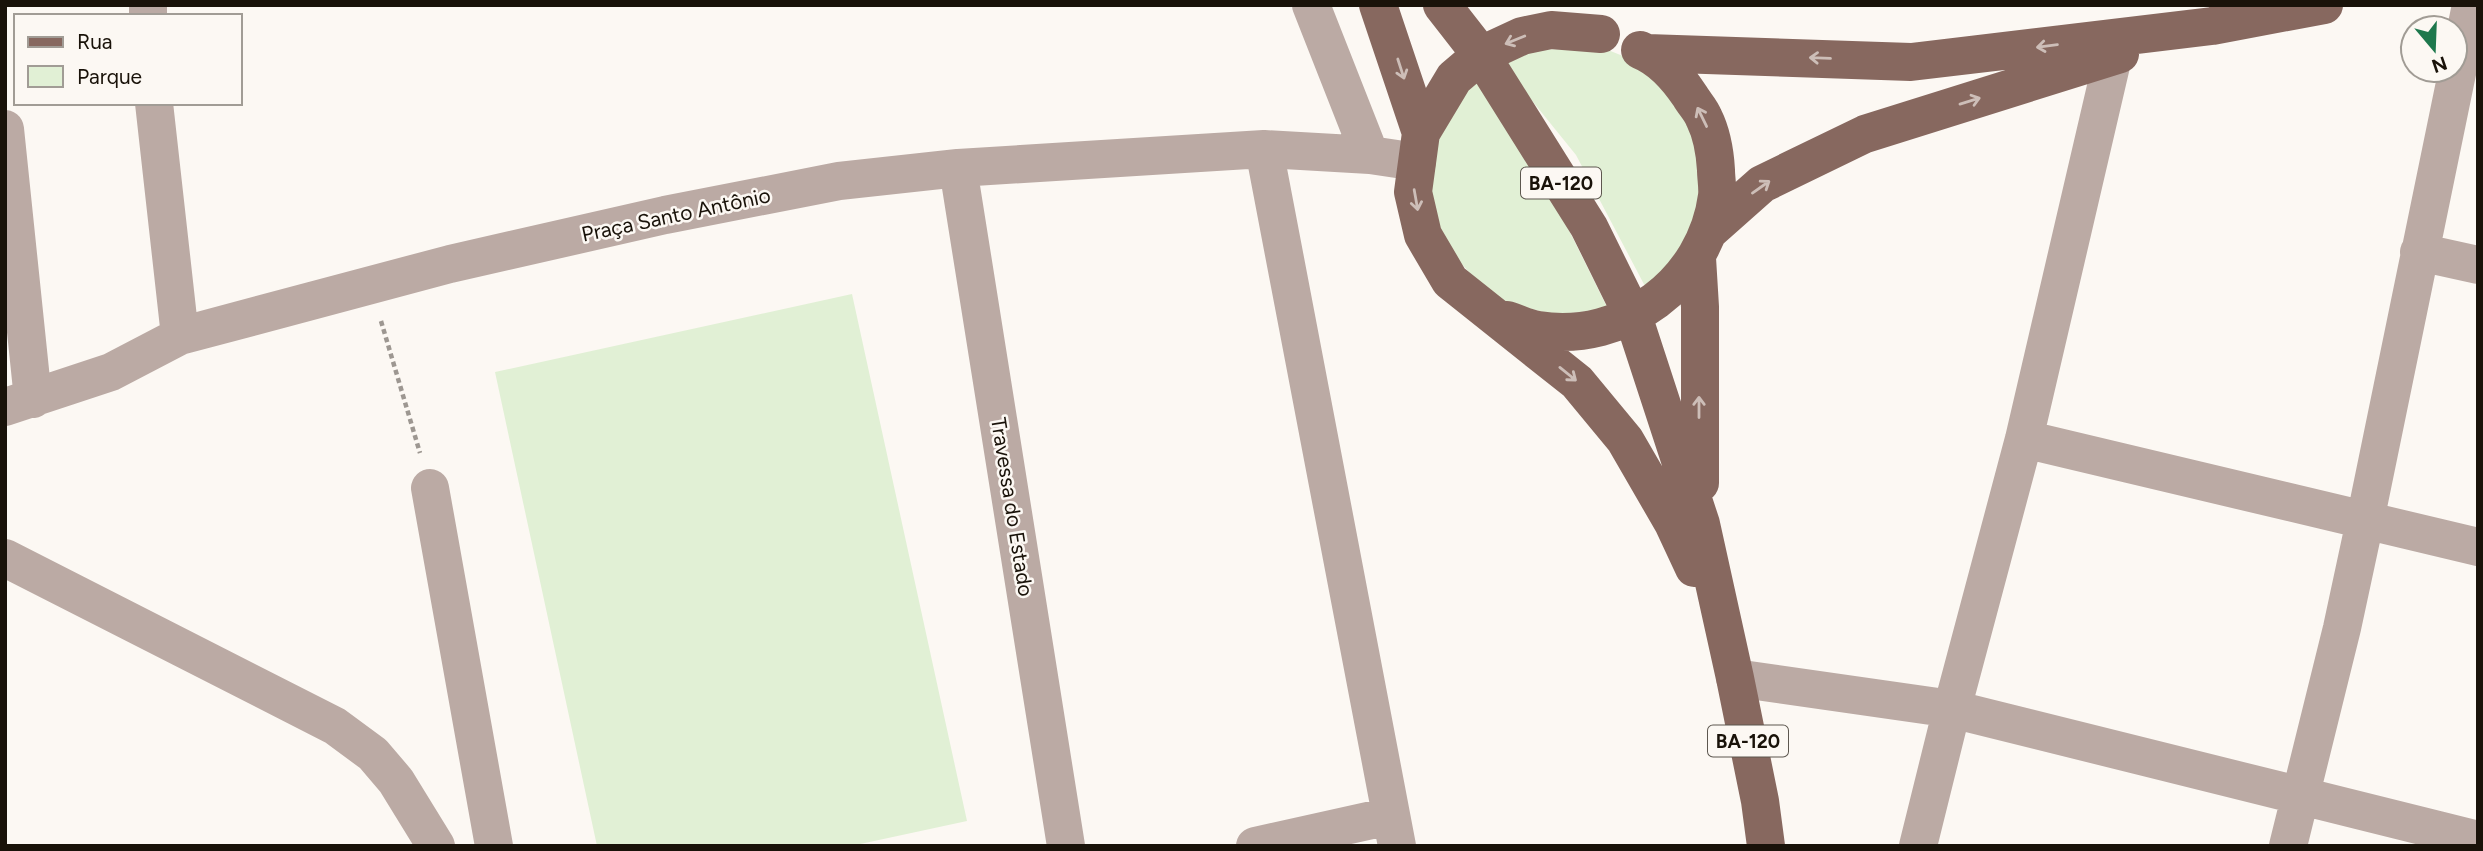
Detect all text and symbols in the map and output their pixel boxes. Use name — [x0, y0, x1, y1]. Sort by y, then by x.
legend — [14, 14, 242, 105]
north arrow — [2399, 14, 2469, 84]
text: Rua — [77, 29, 113, 54]
one-way arrow — [1505, 34, 1527, 47]
one-way arrow — [2036, 39, 2059, 52]
one-way arrow — [1809, 51, 1832, 64]
text: N — [2429, 51, 2450, 78]
one-way arrow — [1396, 57, 1408, 79]
text: Parque — [77, 64, 142, 89]
one-way arrow — [1959, 94, 1981, 107]
one-way arrow — [1695, 107, 1708, 128]
road number: BA-120 — [1521, 168, 1601, 198]
one-way arrow — [1751, 180, 1770, 194]
street label: Praça Santo Antônio — [579, 182, 773, 247]
one-way arrow — [1410, 188, 1423, 211]
one-way arrow — [1558, 366, 1576, 382]
one-way arrow — [1692, 395, 1706, 418]
street label: Travessa do Estado — [986, 416, 1039, 598]
road number: BA-120 — [1708, 726, 1788, 756]

